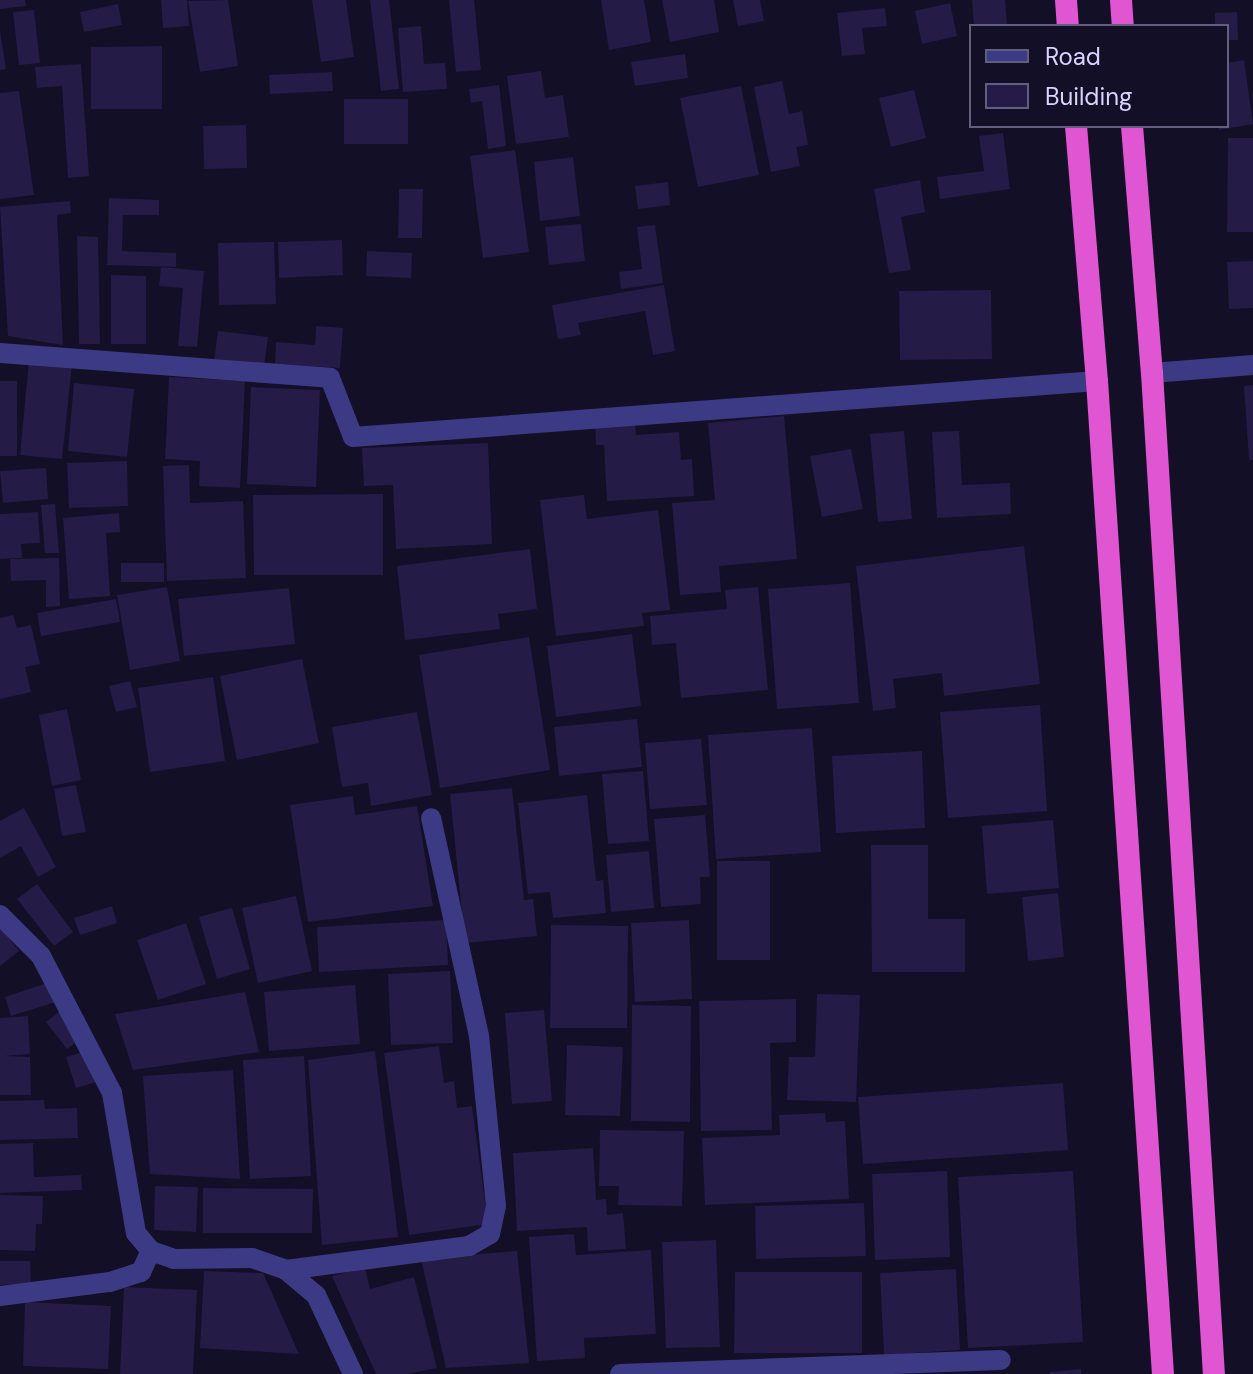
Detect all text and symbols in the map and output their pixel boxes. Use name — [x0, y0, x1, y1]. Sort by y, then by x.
legend — [969, 24, 1229, 128]
text: Road — [1045, 41, 1101, 72]
text: Building — [1045, 81, 1132, 112]

